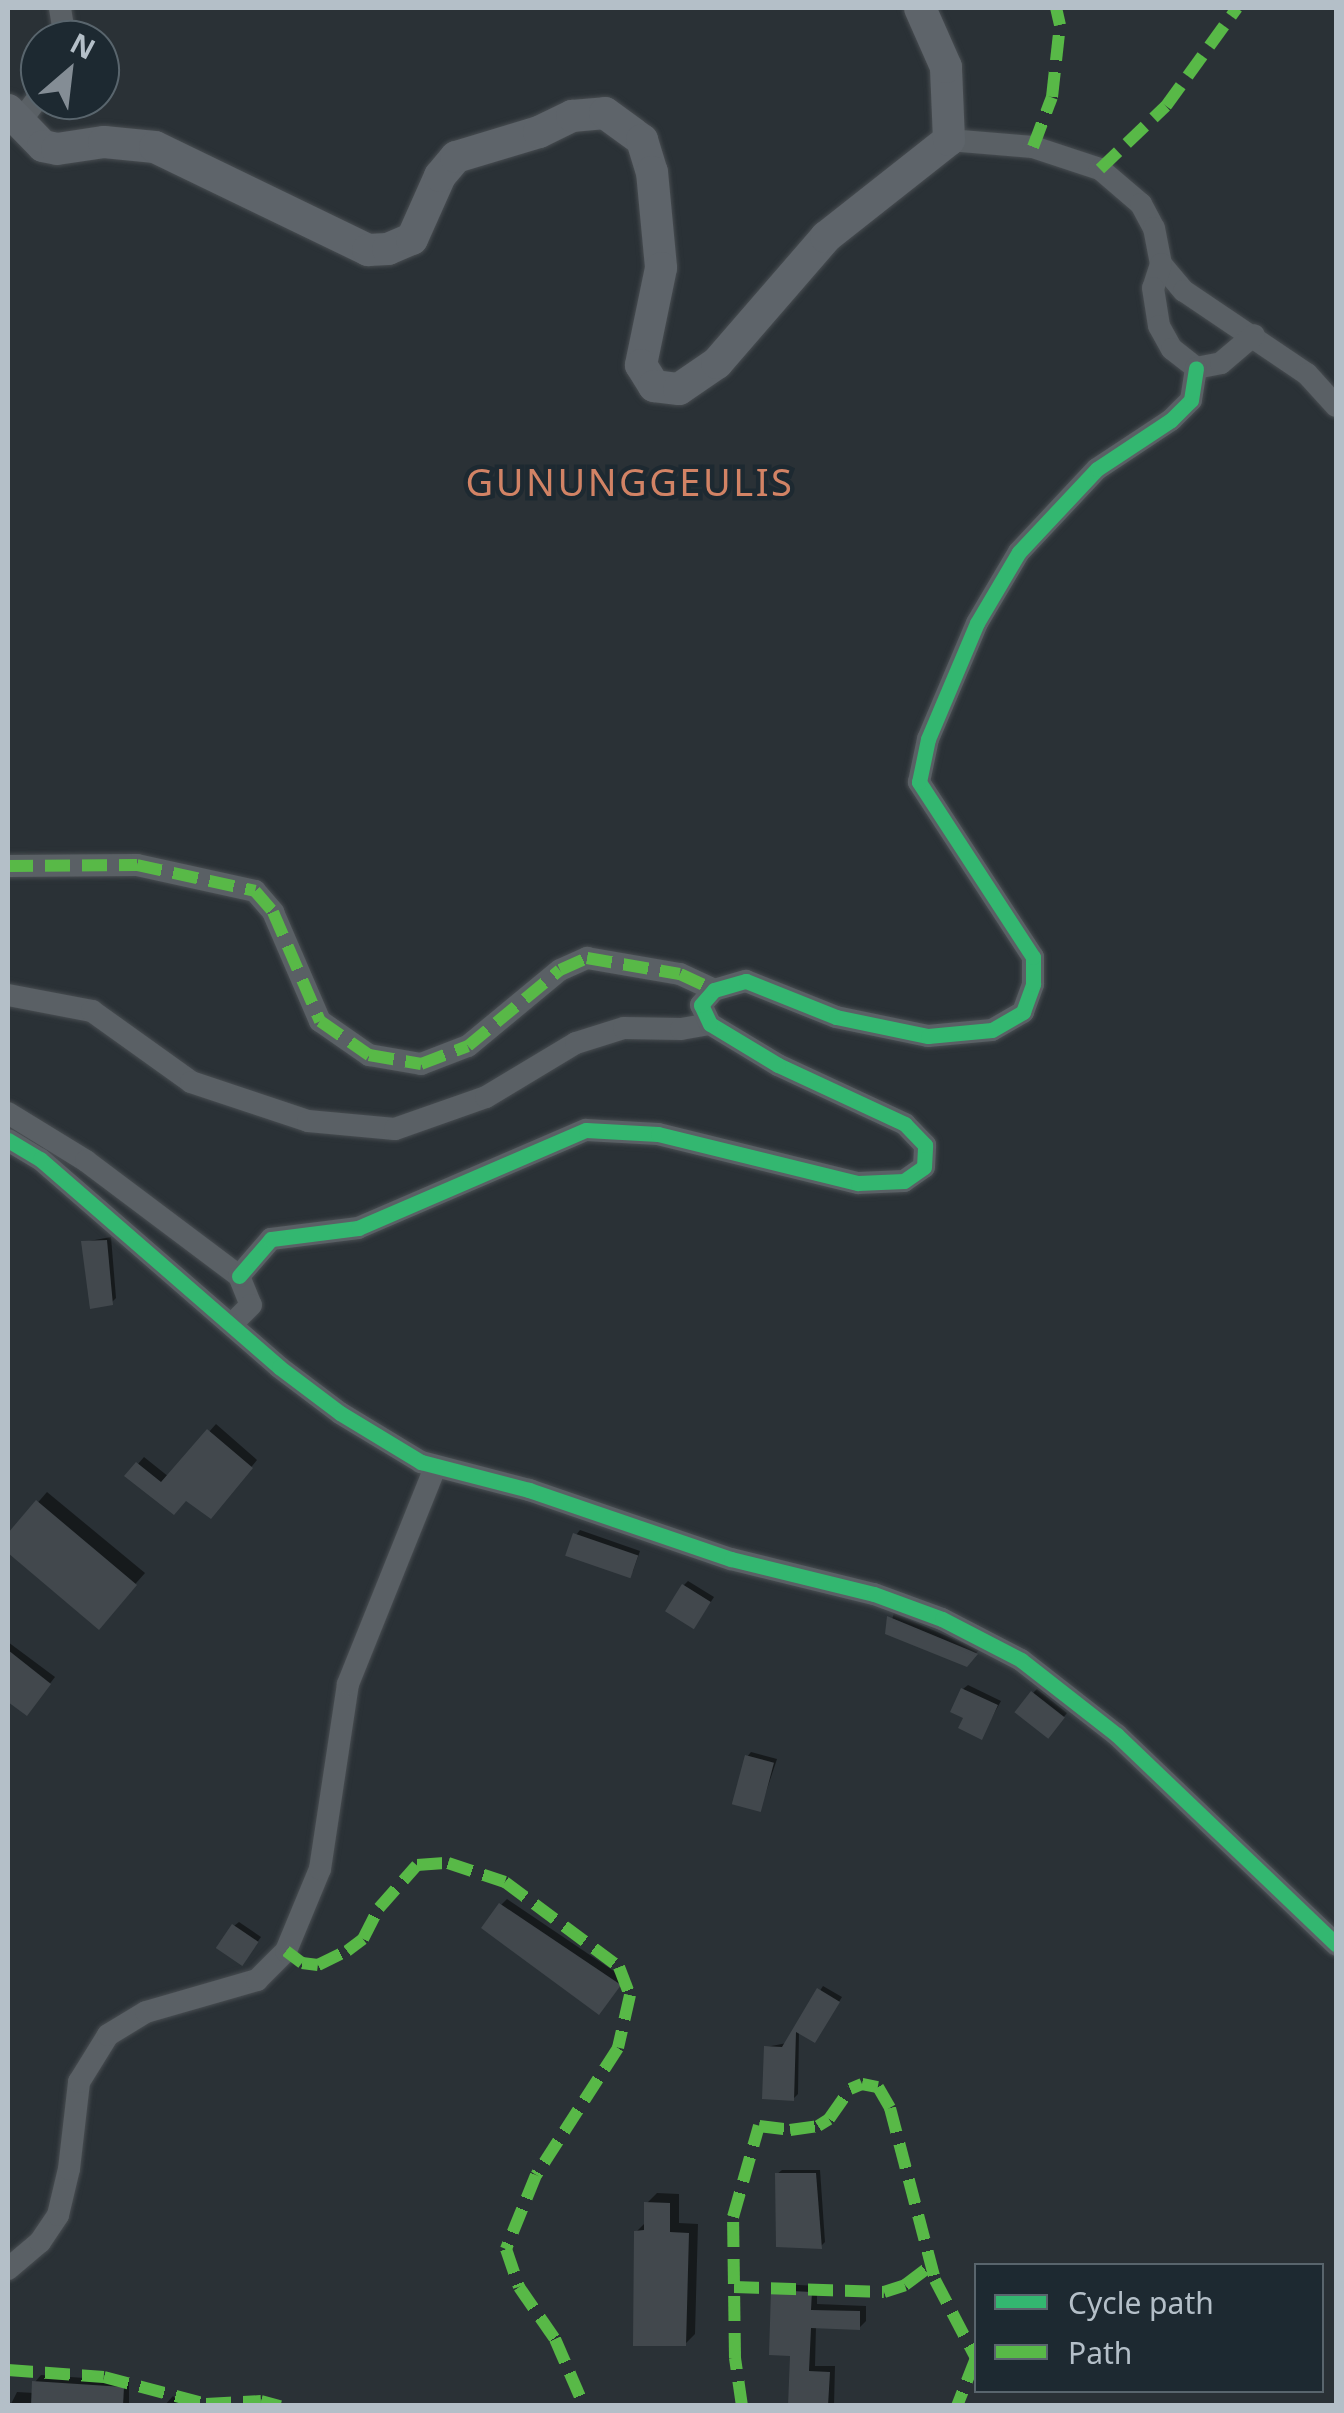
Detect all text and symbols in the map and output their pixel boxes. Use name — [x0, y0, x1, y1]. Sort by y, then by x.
north arrow — [20, 20, 120, 120]
text: N — [64, 23, 102, 67]
district label: GUNUNGGEULIS — [466, 459, 794, 505]
legend — [974, 2263, 1324, 2393]
text: Cycle path — [1068, 2282, 1214, 2323]
text: Path — [1068, 2332, 1132, 2373]

